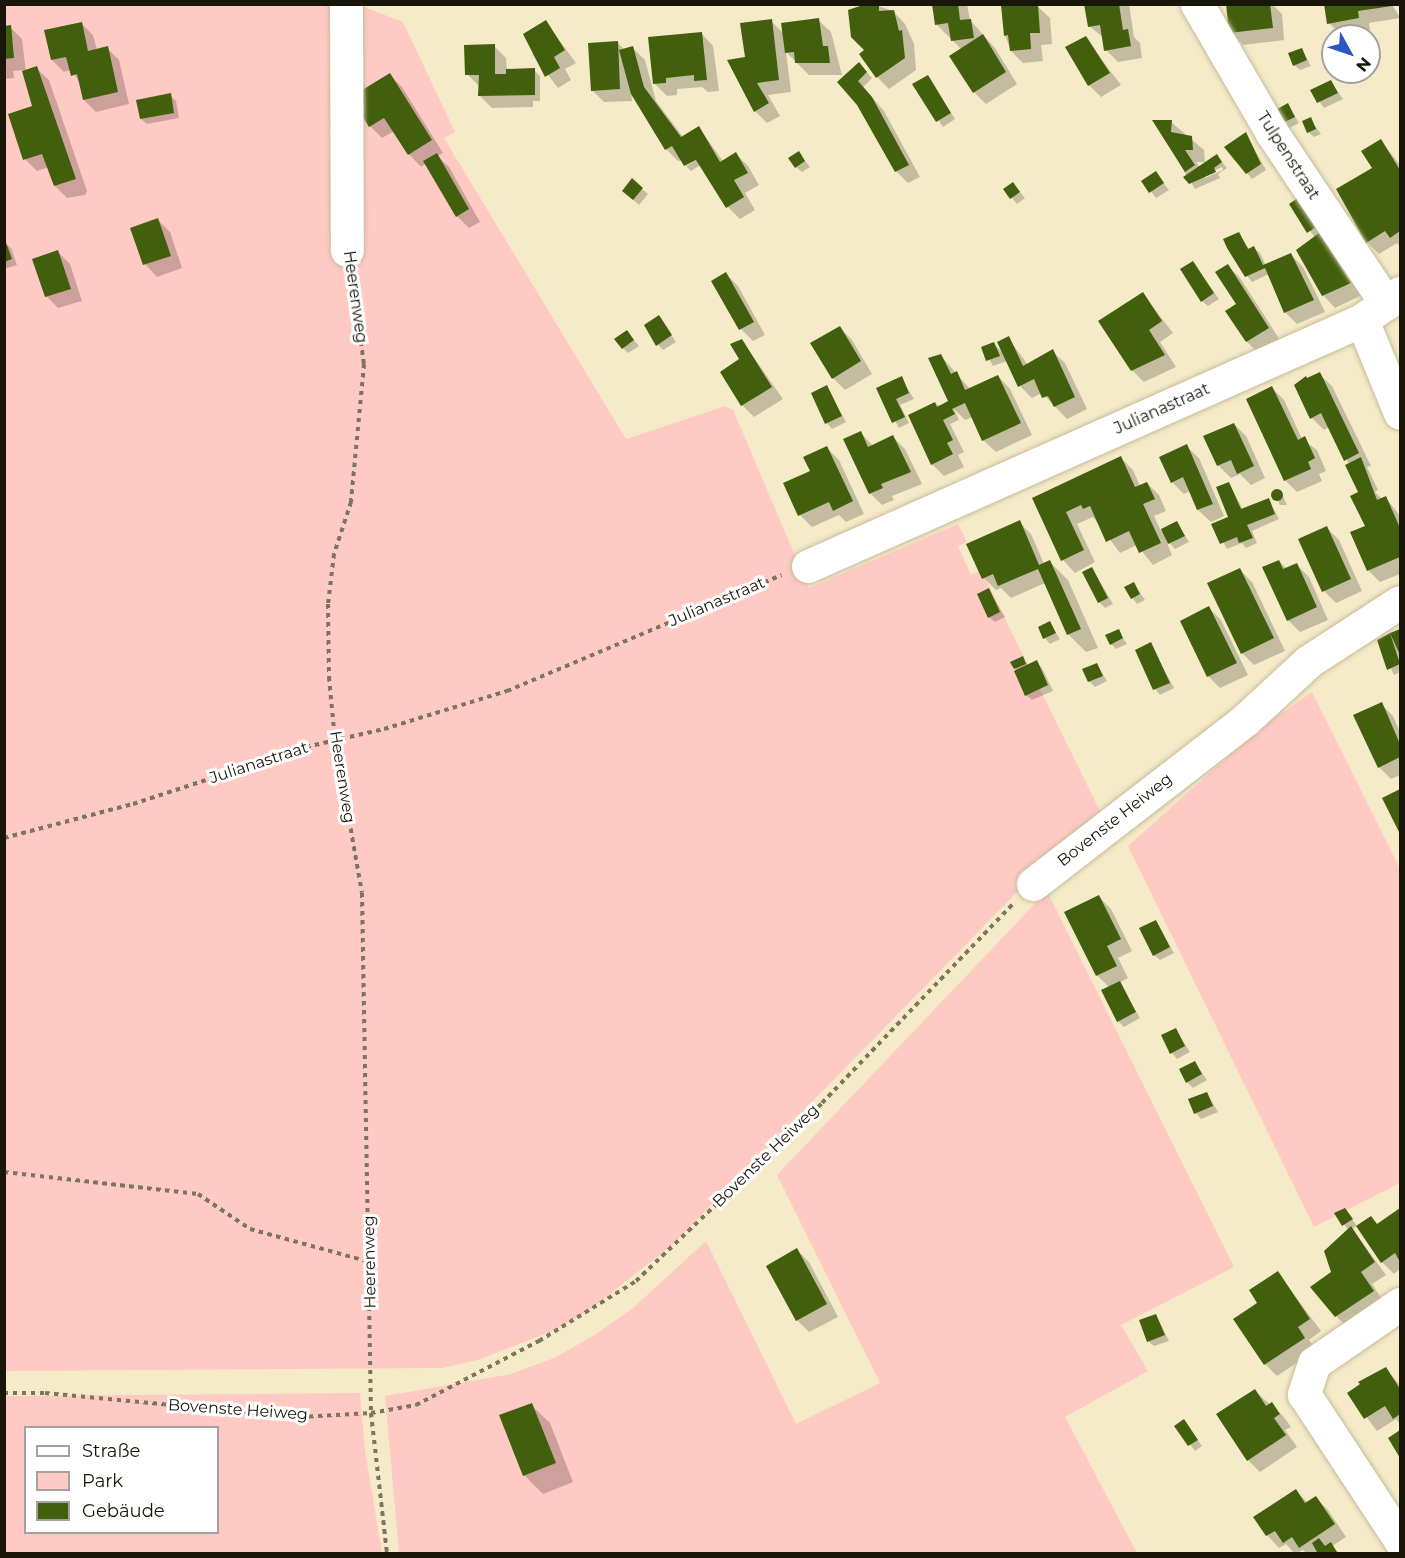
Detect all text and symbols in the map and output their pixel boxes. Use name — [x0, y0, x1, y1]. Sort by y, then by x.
north arrow — [1321, 24, 1381, 84]
text: N — [1352, 54, 1375, 76]
street label: Tulpenstraat — [1253, 109, 1323, 203]
street label: Heerenweg — [339, 249, 371, 345]
street label: Julianastraat — [1111, 379, 1213, 439]
street label: Julianastraat — [666, 573, 768, 631]
street label: Heerenweg — [325, 729, 359, 825]
street label: Julianastraat — [207, 738, 311, 788]
street label: Bovenste Heiweg — [1054, 769, 1176, 871]
street label: Bovenste Heiweg — [709, 1100, 823, 1212]
street label: Heerenweg — [360, 1215, 380, 1309]
street label: Bovenste Heiweg — [167, 1396, 309, 1424]
legend — [24, 1426, 219, 1534]
text: Straße — [82, 1440, 140, 1462]
text: Park — [82, 1470, 123, 1492]
text: Gebäude — [82, 1500, 165, 1522]

